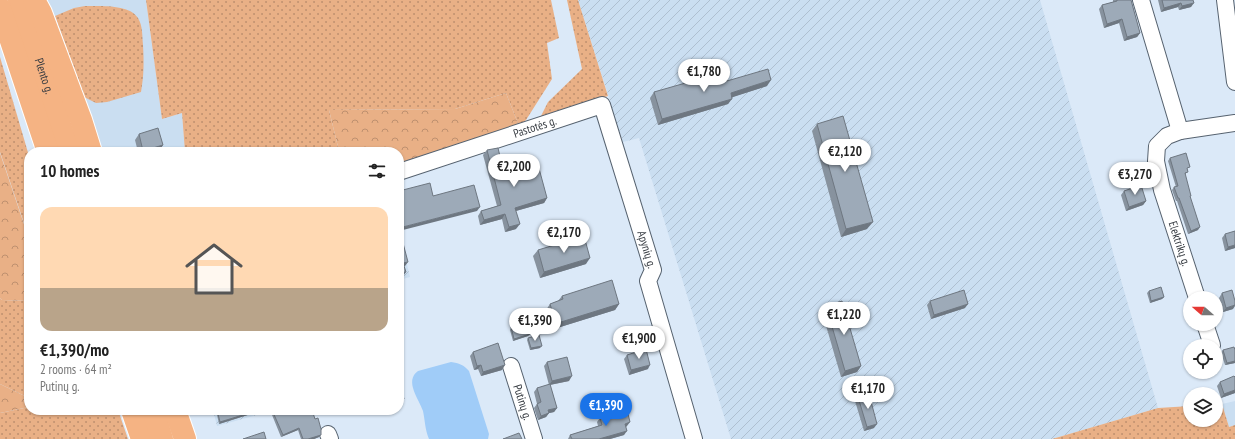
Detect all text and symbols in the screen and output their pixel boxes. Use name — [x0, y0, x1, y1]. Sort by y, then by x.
street label: Plento g. — [32, 56, 57, 96]
pin: €1,780 — [671, 59, 737, 93]
text: €1,780 — [687, 63, 721, 80]
street label: Pastotės g. — [511, 113, 558, 141]
pin: €2,120 — [812, 139, 878, 173]
text: €2,120 — [828, 143, 862, 160]
pin: €2,200 — [481, 154, 547, 188]
text: €2,200 — [497, 158, 531, 175]
text: 10 homes — [40, 160, 99, 182]
icon: filters — [366, 160, 388, 182]
pin: €3,270 — [1102, 162, 1168, 196]
text: €3,270 — [1118, 166, 1152, 183]
street label: Elektrikų g. — [1166, 219, 1194, 268]
pin: €2,170 — [531, 220, 597, 254]
text: €2,170 — [547, 224, 581, 241]
street label: Apynių g. — [634, 229, 660, 270]
icon: home — [178, 233, 250, 305]
north arrow — [1183, 291, 1223, 331]
map controls — [1183, 291, 1223, 427]
pin: €1,220 — [811, 302, 877, 336]
text: €1,220 — [827, 306, 861, 323]
pin: €1,390 — [502, 308, 568, 342]
text: €1,390 — [518, 312, 552, 329]
pin: €1,900 — [606, 326, 672, 360]
text: €1,900 — [622, 330, 656, 347]
text: €1,390/mo — [40, 339, 109, 361]
button: locate — [1183, 339, 1223, 379]
text: 2 rooms · 64 m² — [40, 361, 112, 378]
pin: €1,170 — [835, 376, 901, 410]
text: Putinų g. — [40, 378, 80, 395]
text: €1,170 — [851, 380, 885, 397]
street label: Putinų g. — [510, 382, 536, 422]
button: layers — [1183, 387, 1223, 427]
pin: €1,390 — [573, 393, 639, 427]
text: €1,390 — [589, 397, 623, 414]

